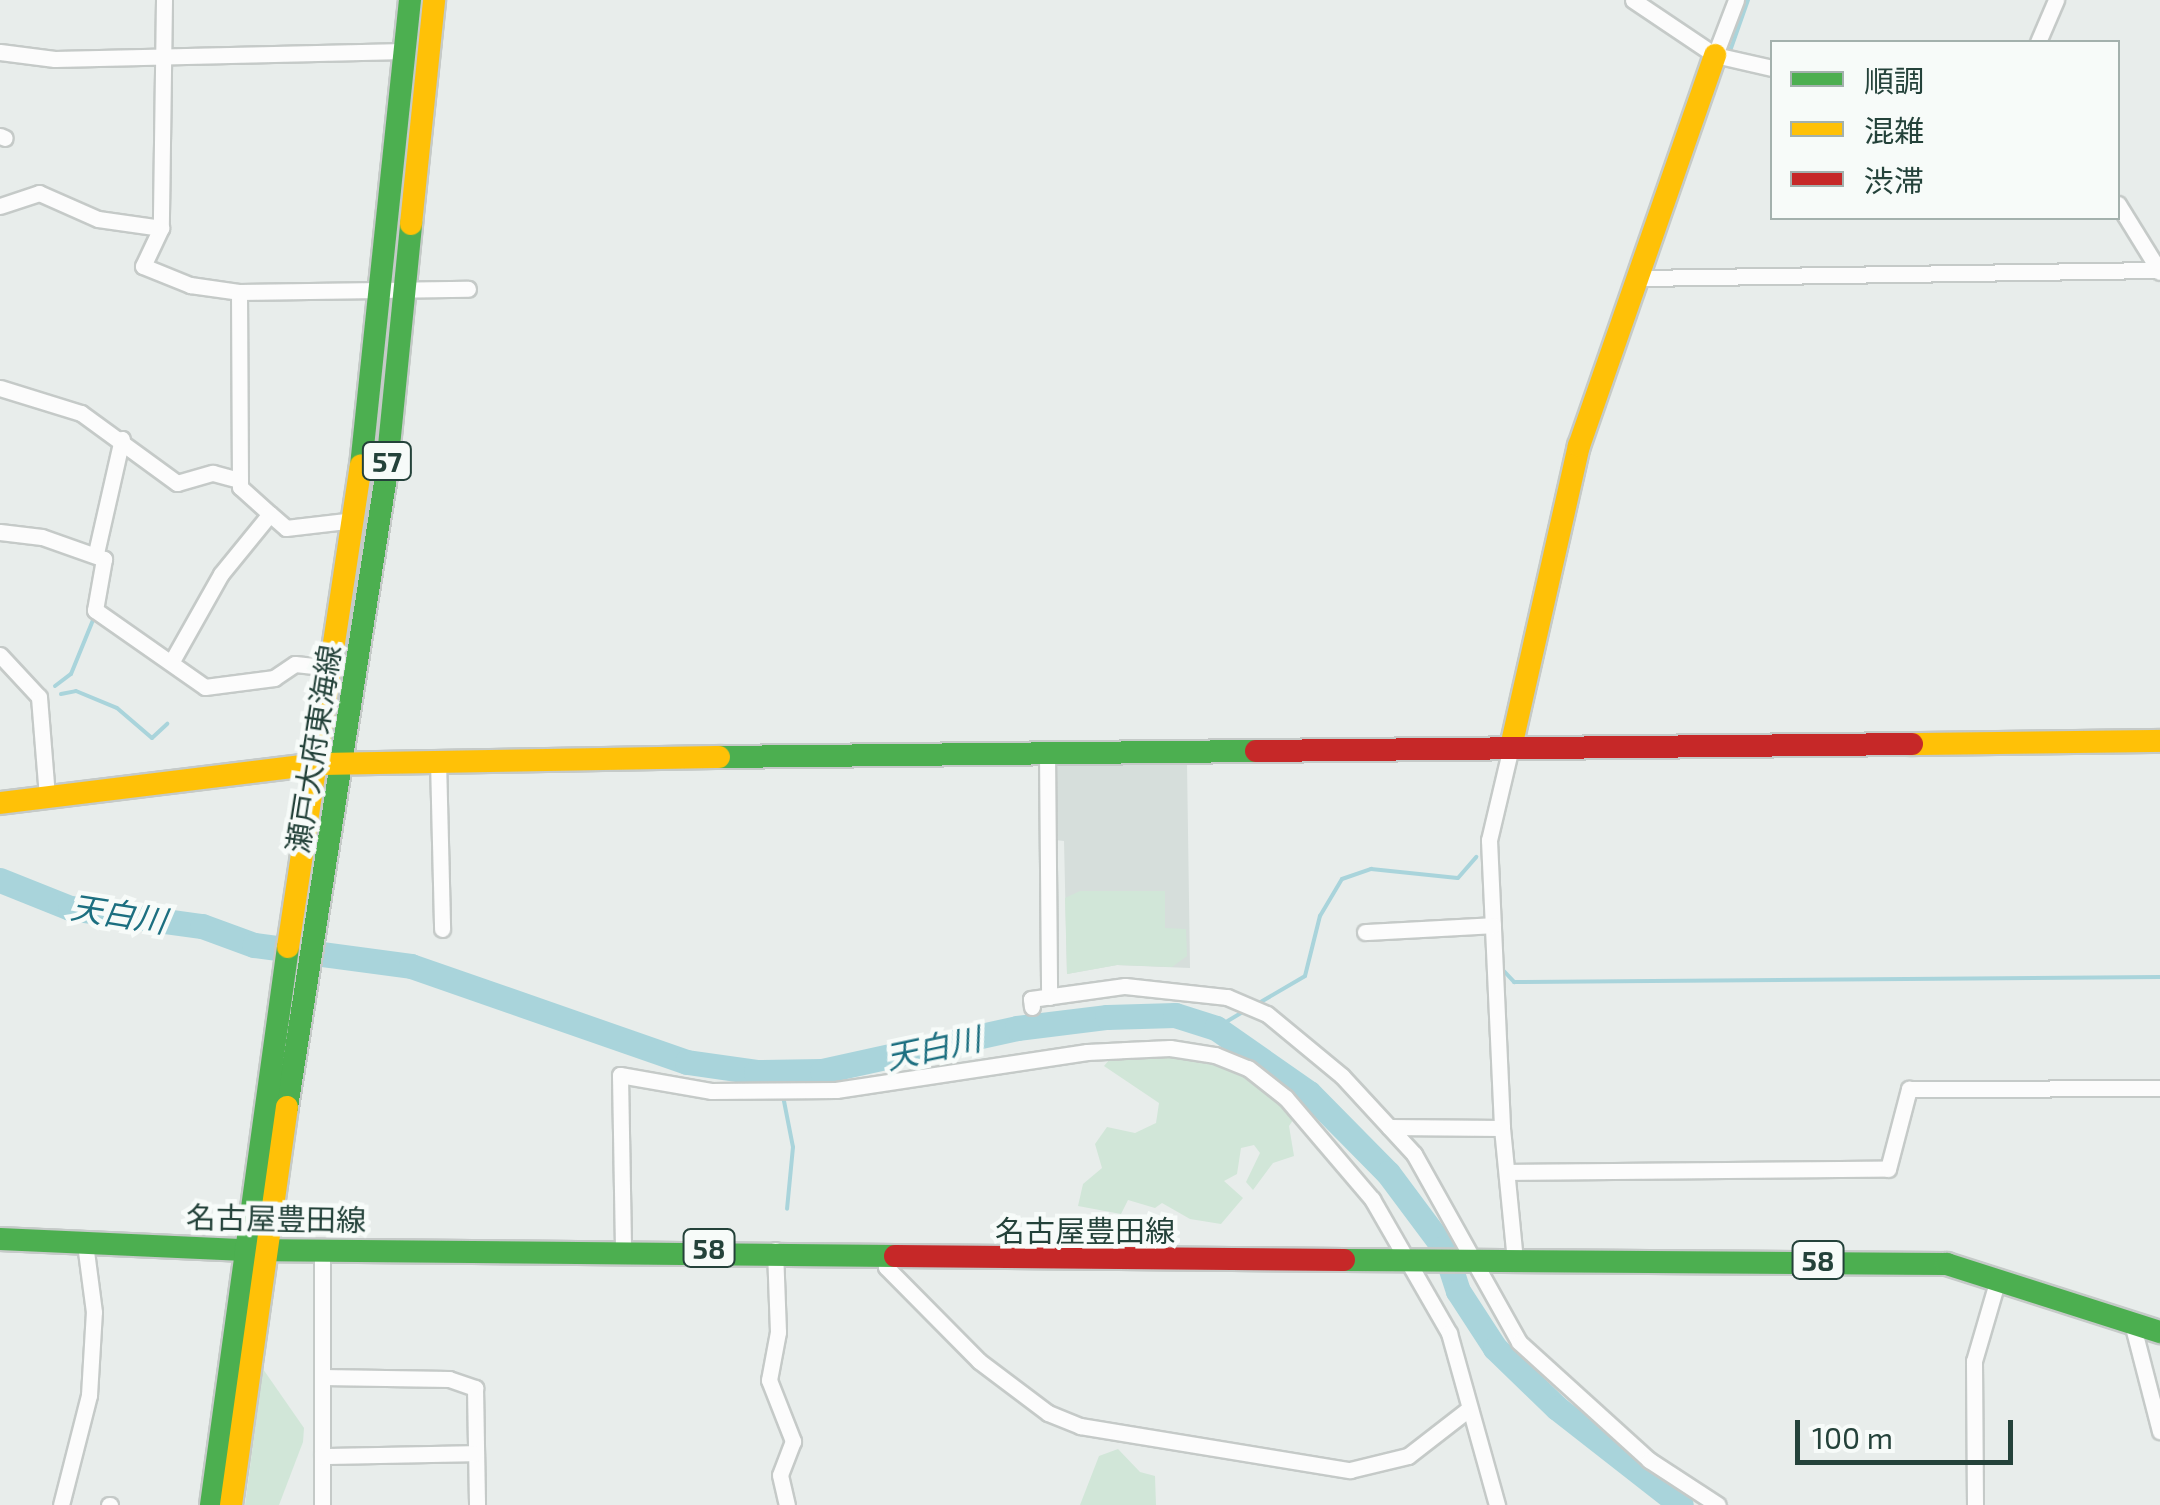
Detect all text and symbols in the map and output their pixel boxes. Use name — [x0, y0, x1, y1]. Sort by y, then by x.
legend — [1770, 40, 2120, 220]
text: 順調 — [1864, 62, 1924, 98]
text: 混雑 — [1864, 112, 1924, 148]
text: 渋滞 — [1864, 162, 1924, 198]
road number: 57 — [360, 438, 414, 484]
street label: 瀬戸大府東海線 — [279, 642, 347, 856]
water label: 天白川 — [69, 887, 169, 939]
water label: 天白川 — [882, 1018, 984, 1076]
street label: 名古屋豊田線 — [186, 1198, 366, 1238]
street label: 名古屋豊田線 — [995, 1212, 1175, 1248]
road number: 58 — [682, 1225, 736, 1271]
road number: 58 — [1790, 1237, 1846, 1283]
scale bar — [1800, 1400, 2018, 1462]
text: 100 m — [1812, 1419, 1893, 1455]

